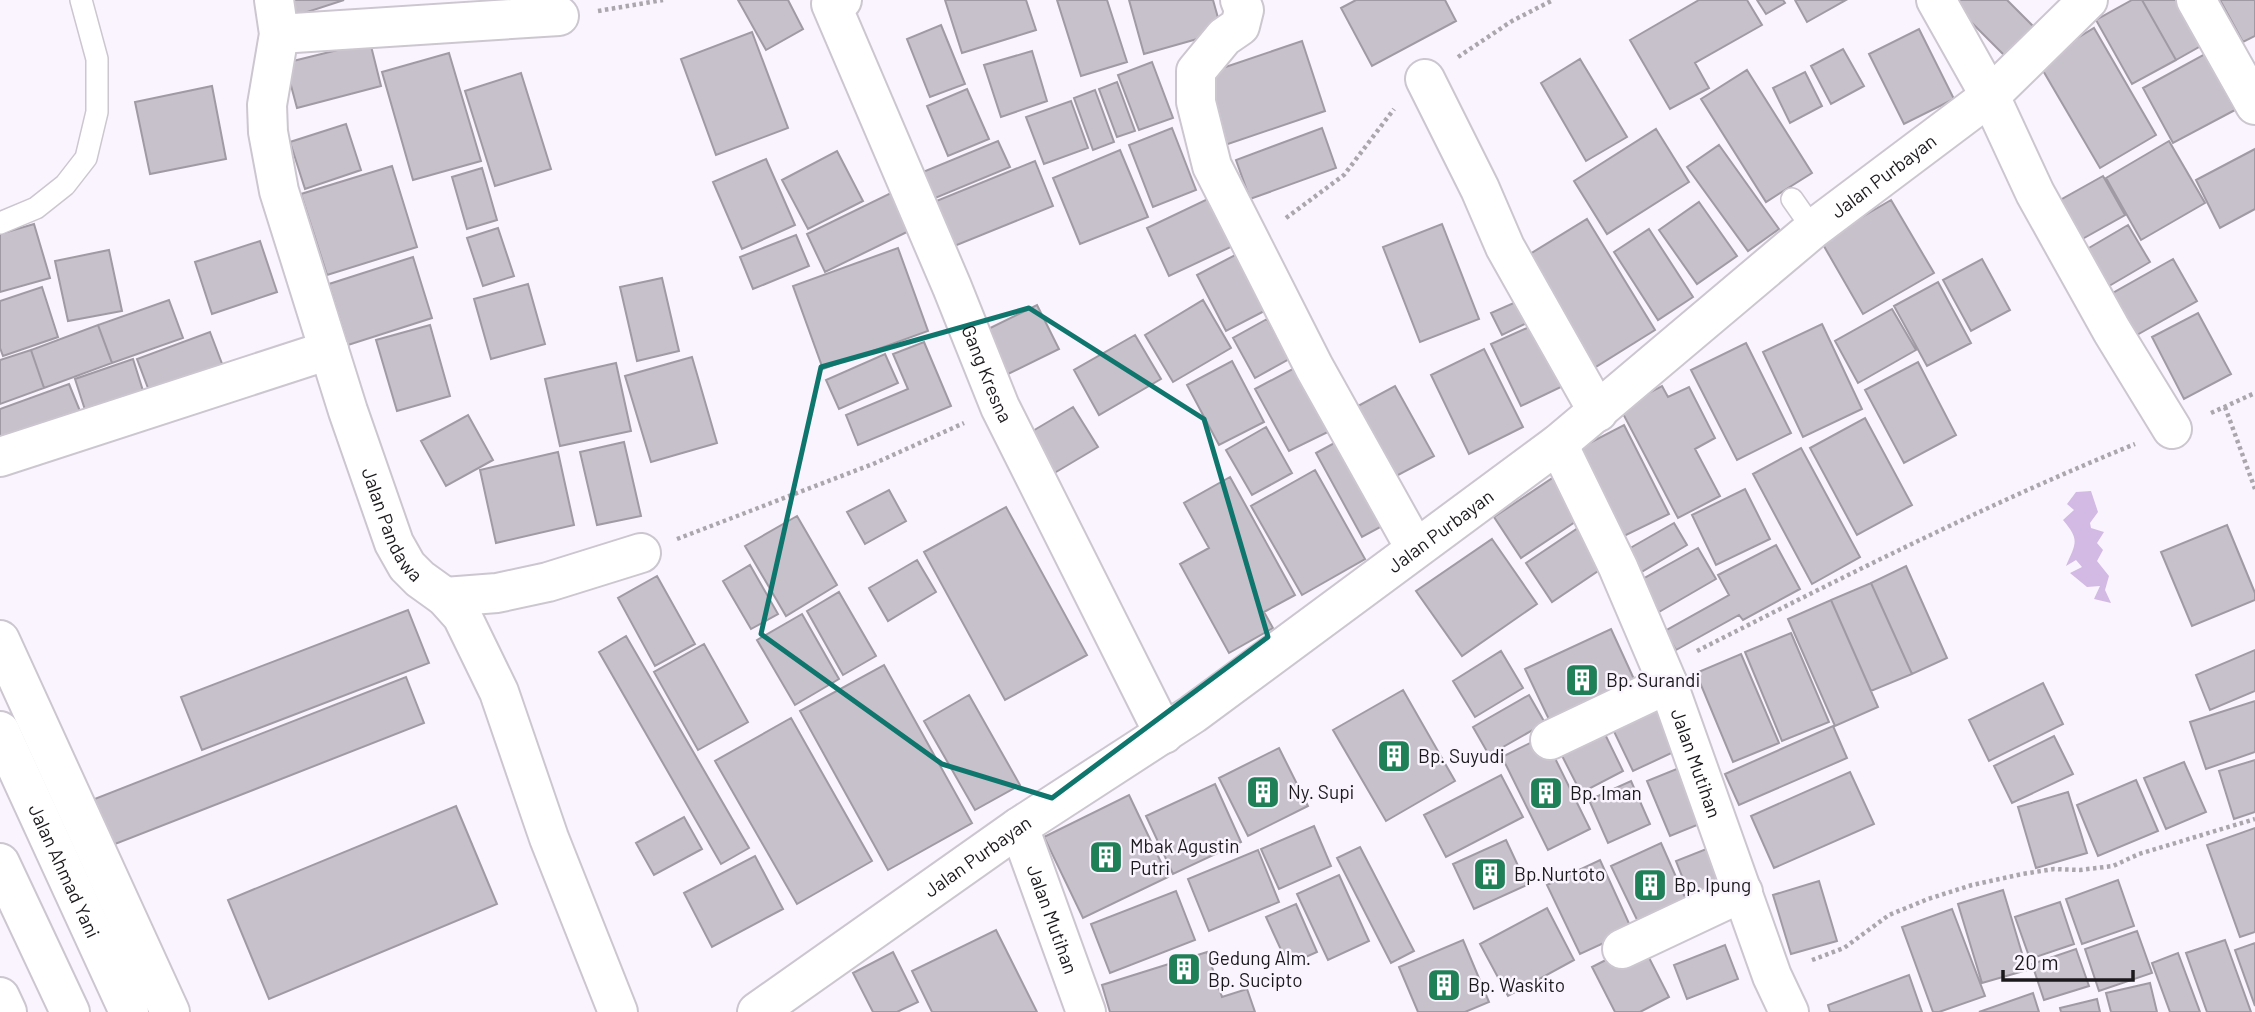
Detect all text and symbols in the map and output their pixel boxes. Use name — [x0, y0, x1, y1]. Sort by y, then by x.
street label: Jalan Purbayan — [1826, 129, 1940, 223]
street label: Gang Kresna — [957, 322, 1018, 426]
street label: Jalan Pandawa — [358, 464, 428, 586]
street label: Jalan Purbayan — [1383, 484, 1498, 577]
building icon: Bp. Surandi — [1563, 661, 1601, 699]
place label: Bp. Surandi — [1606, 668, 1700, 691]
street label: Jalan Mutihan — [1667, 705, 1727, 821]
building icon: Bp. Suyudi — [1375, 737, 1413, 775]
place label: Bp. Suyudi — [1418, 744, 1505, 767]
building icon: Ny. Supi — [1244, 773, 1282, 811]
building icon: Bp. Iman — [1527, 774, 1565, 812]
place label: Ny. Supi — [1288, 780, 1354, 803]
place label: Bp. Iman — [1570, 781, 1642, 804]
street label: Jalan Ahmad Yani — [24, 800, 105, 941]
street label: Jalan Purbayan — [919, 810, 1035, 902]
place label: Mbak Agustin Putri — [1130, 834, 1240, 879]
building icon: Mbak Agustin Putri — [1087, 838, 1125, 876]
building icon: Bp.Nurtoto — [1471, 855, 1509, 893]
street label: Jalan Mutihan — [1023, 861, 1083, 977]
place label: Bp.Nurtoto — [1514, 862, 1605, 885]
building icon: Bp. Ipung — [1631, 866, 1669, 904]
place label: Bp. Ipung — [1674, 873, 1751, 896]
scale bar — [2003, 939, 2132, 983]
place label: Gedung Alm. Bp. Sucipto — [1208, 946, 1311, 991]
text: 20 m — [2014, 949, 2059, 974]
building icon: Gedung Alm. Bp. Sucipto — [1165, 950, 1203, 988]
building icon: Bp. Waskito — [1425, 966, 1463, 1004]
place label: Bp. Waskito — [1468, 973, 1565, 996]

